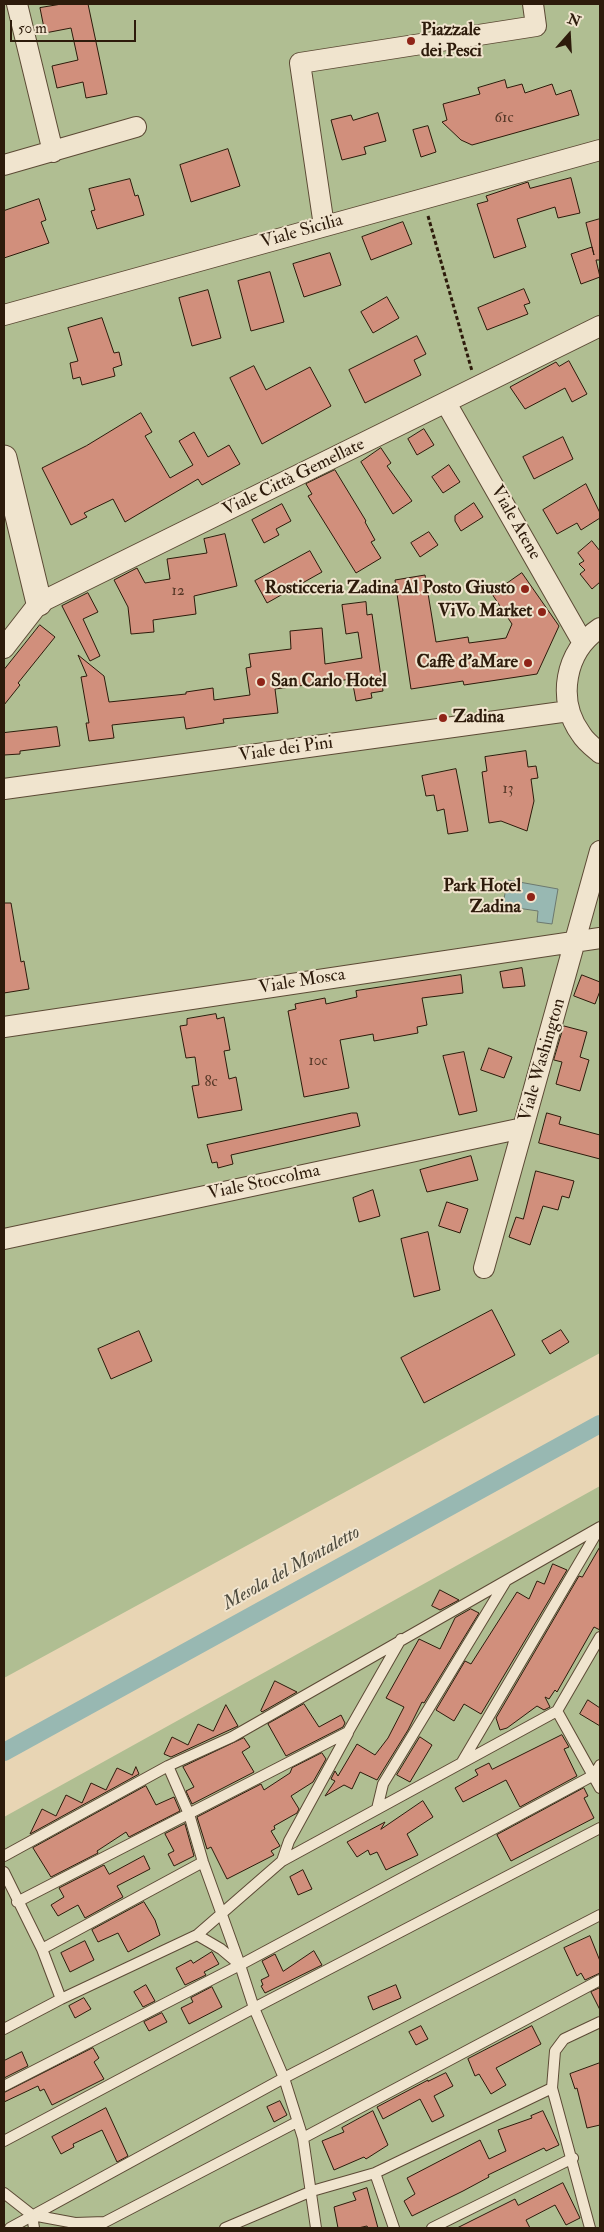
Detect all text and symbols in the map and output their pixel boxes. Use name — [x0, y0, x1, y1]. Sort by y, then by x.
scale bar — [12, 10, 139, 42]
north arrow — [544, 10, 594, 60]
text: N — [565, 10, 583, 30]
text: 50 m — [18, 19, 47, 38]
place label: Piazzale dei Pesci — [421, 20, 482, 62]
marker: Piazzale dei Pesci — [405, 35, 417, 47]
house number: 61c — [495, 110, 513, 128]
street label: Viale Sicilia — [259, 210, 345, 254]
street label: Viale Città Gemellate — [219, 434, 369, 522]
street label: Viale Atene — [485, 482, 545, 564]
place label: Rosticceria Zadina Al Posto Giusto — [265, 578, 515, 600]
house number: 12 — [172, 583, 184, 601]
marker: Rosticceria Zadina Al Posto Giusto — [519, 583, 531, 595]
place label: ViVo Market — [438, 601, 532, 623]
marker: ViVo Market — [536, 606, 548, 618]
place label: Caffè d'aMare — [416, 652, 518, 674]
marker: Caffè d'aMare — [522, 657, 534, 669]
place label: San Carlo Hotel — [271, 671, 387, 693]
marker: San Carlo Hotel — [255, 676, 267, 688]
place label: Zadina — [453, 707, 504, 729]
marker: Zadina — [437, 712, 449, 724]
street label: Viale dei Pini — [237, 733, 335, 767]
house number: 13 — [502, 781, 514, 799]
place label: Park Hotel Zadina — [443, 876, 521, 919]
marker: Park Hotel Zadina — [525, 891, 537, 903]
street label: Viale Mosca — [257, 965, 347, 999]
street label: Viale Washington — [515, 996, 571, 1124]
house number: 10c — [308, 1053, 328, 1071]
house number: 8c — [204, 1074, 218, 1092]
street label: Viale Stoccolma — [206, 1161, 322, 1205]
water label: Mesola del Montaletto — [220, 1522, 364, 1616]

